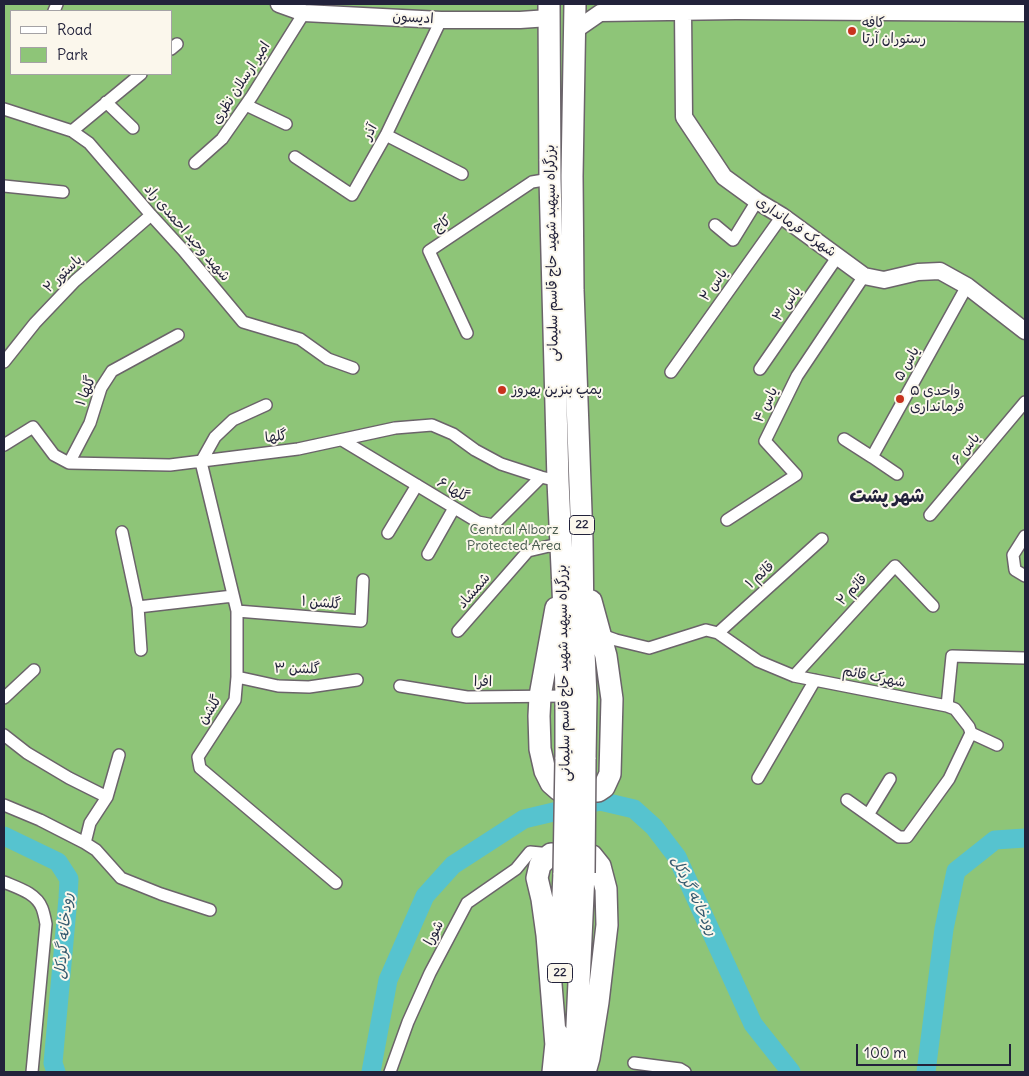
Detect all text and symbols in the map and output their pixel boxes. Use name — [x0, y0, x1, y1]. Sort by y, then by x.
street label: ادیسون — [392, 9, 434, 27]
legend — [10, 10, 172, 75]
place label: کافه رستوران آرتا — [862, 15, 926, 48]
text: Road — [57, 20, 92, 39]
marker: کافه رستوران آرتا — [846, 25, 858, 37]
street label: امیر ارسلان نظری — [208, 39, 274, 127]
text: Park — [57, 45, 88, 64]
street label: آذر — [359, 121, 381, 143]
street label: بزرگراه سپهبد شهید حاج قاسم سلیمانی — [542, 144, 562, 362]
street label: شهید وحید احمدی راد — [140, 181, 234, 285]
street label: شهرک فرمانداری — [753, 193, 839, 261]
street label: کاج — [430, 212, 454, 236]
street label: پاستور ۲ — [40, 251, 86, 297]
street label: یاس ۲ — [696, 265, 732, 305]
street label: یاس ۳ — [769, 283, 805, 325]
street label: یاس ۵ — [891, 344, 923, 384]
street label: گلها ۱ — [72, 374, 100, 408]
place label: پمپ بنزین بهروز — [512, 382, 602, 398]
place label: ۵ واحدی فرمانداری — [910, 383, 964, 416]
marker: پمپ بنزین بهروز — [496, 384, 508, 396]
street label: یاس ۴ — [750, 384, 782, 426]
marker: ۵ واحدی فرمانداری — [894, 393, 906, 405]
street label: گلها — [264, 427, 288, 447]
street label: یاس ۶ — [948, 430, 984, 468]
street label: گلها ۶ — [434, 474, 472, 506]
district label: شهر پشت — [850, 486, 924, 508]
road number: 22 — [570, 516, 594, 534]
park label: Central Alborz Protected Area — [467, 522, 561, 554]
street label: قائم ۱ — [742, 558, 778, 592]
street label: بزرگراه سپهبد شهید حاج قاسم سلیمانی — [554, 564, 574, 782]
street label: شمشاد — [454, 570, 494, 612]
street label: قائم ۲ — [833, 571, 871, 609]
street label: گلشن ۱ — [300, 593, 342, 613]
street label: گلشن ۳ — [274, 660, 320, 678]
street label: شهرک قائم — [841, 663, 907, 691]
street label: افرا — [474, 674, 492, 690]
street label: گلشن — [194, 692, 226, 728]
water label: رودخانه گردکل — [667, 853, 721, 939]
water label: رودخانه گردکل — [51, 892, 77, 980]
street label: شورا — [420, 918, 448, 948]
road number: 22 — [548, 964, 572, 982]
scale bar — [859, 1034, 1014, 1066]
text: 100 m — [864, 1043, 906, 1062]

